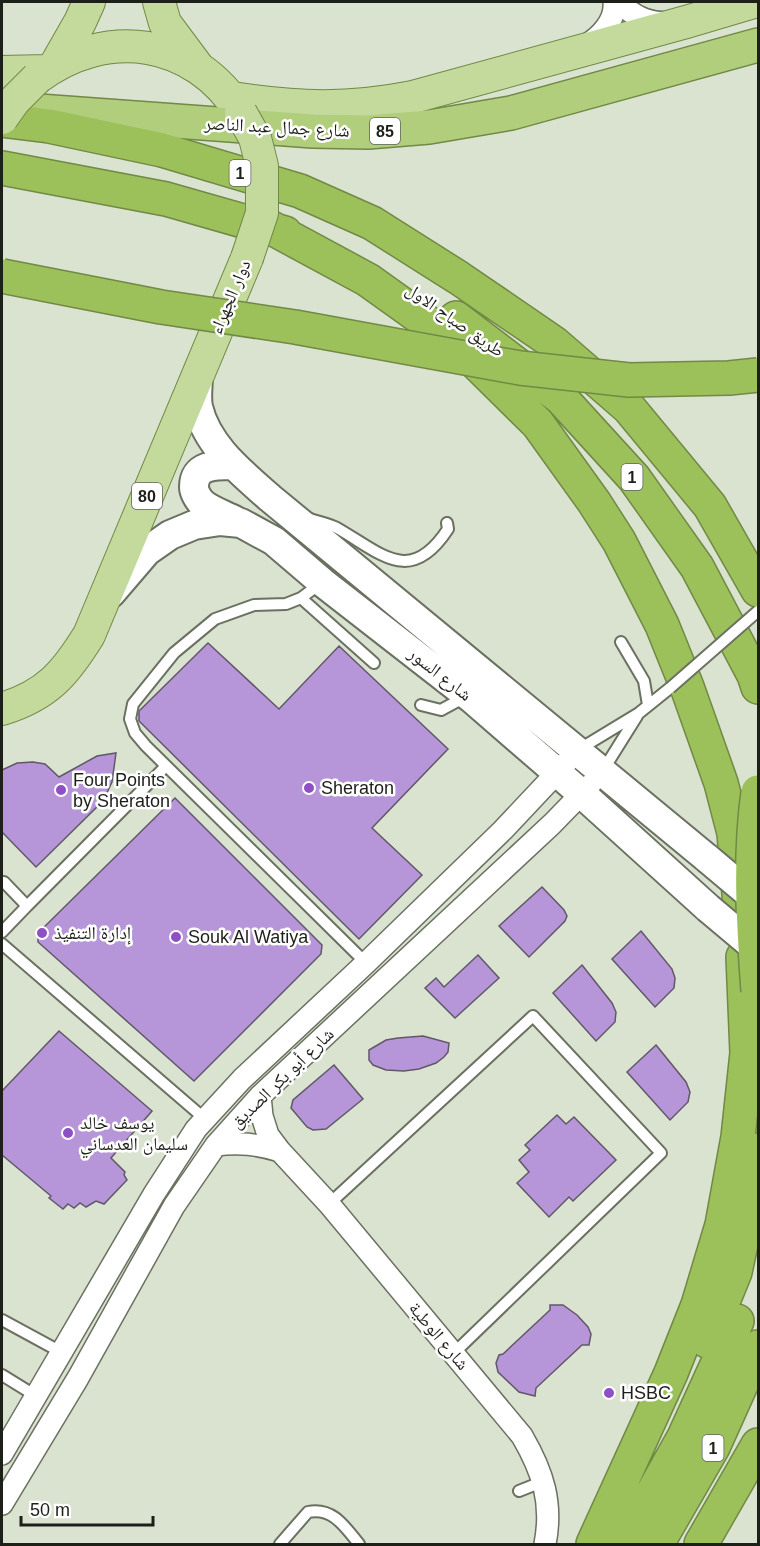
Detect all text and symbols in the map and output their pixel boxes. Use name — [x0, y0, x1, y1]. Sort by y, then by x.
street label: شارع جمال عبد الناصر — [203, 113, 350, 142]
road number: 85 — [370, 118, 400, 144]
road number: 1 — [230, 160, 250, 186]
street label: دوار الجهراء — [205, 257, 255, 337]
street label: طريق صباح الاول — [401, 279, 508, 363]
road number: 1 — [622, 464, 642, 490]
road number: 80 — [132, 483, 162, 509]
street label: شارع السور — [403, 643, 476, 706]
place label: Four Points by Sheraton — [73, 770, 170, 811]
place label: Sheraton — [321, 778, 394, 798]
marker: Sheraton — [302, 781, 316, 795]
marker: Four Points by Sheraton — [54, 783, 68, 797]
place label: إدارة التنفيذ — [54, 923, 131, 945]
marker: إدارة التنفيذ — [35, 926, 49, 940]
place label: Souk Al Watiya — [188, 927, 309, 947]
marker: Souk Al Watiya — [169, 930, 183, 944]
street label: شارع أبو بكر الصديق — [226, 1023, 338, 1133]
place label: يوسف خالد سليمان العدساني — [80, 1113, 188, 1159]
marker: يوسف خالد سليمان العدساني — [61, 1126, 75, 1140]
street label: شارع الوطية — [404, 1298, 473, 1375]
place label: HSBC — [621, 1383, 671, 1403]
marker: HSBC — [602, 1386, 616, 1400]
road number: 1 — [702, 1435, 724, 1461]
scale bar — [21, 1489, 153, 1527]
text: 50 m — [30, 1500, 70, 1520]

